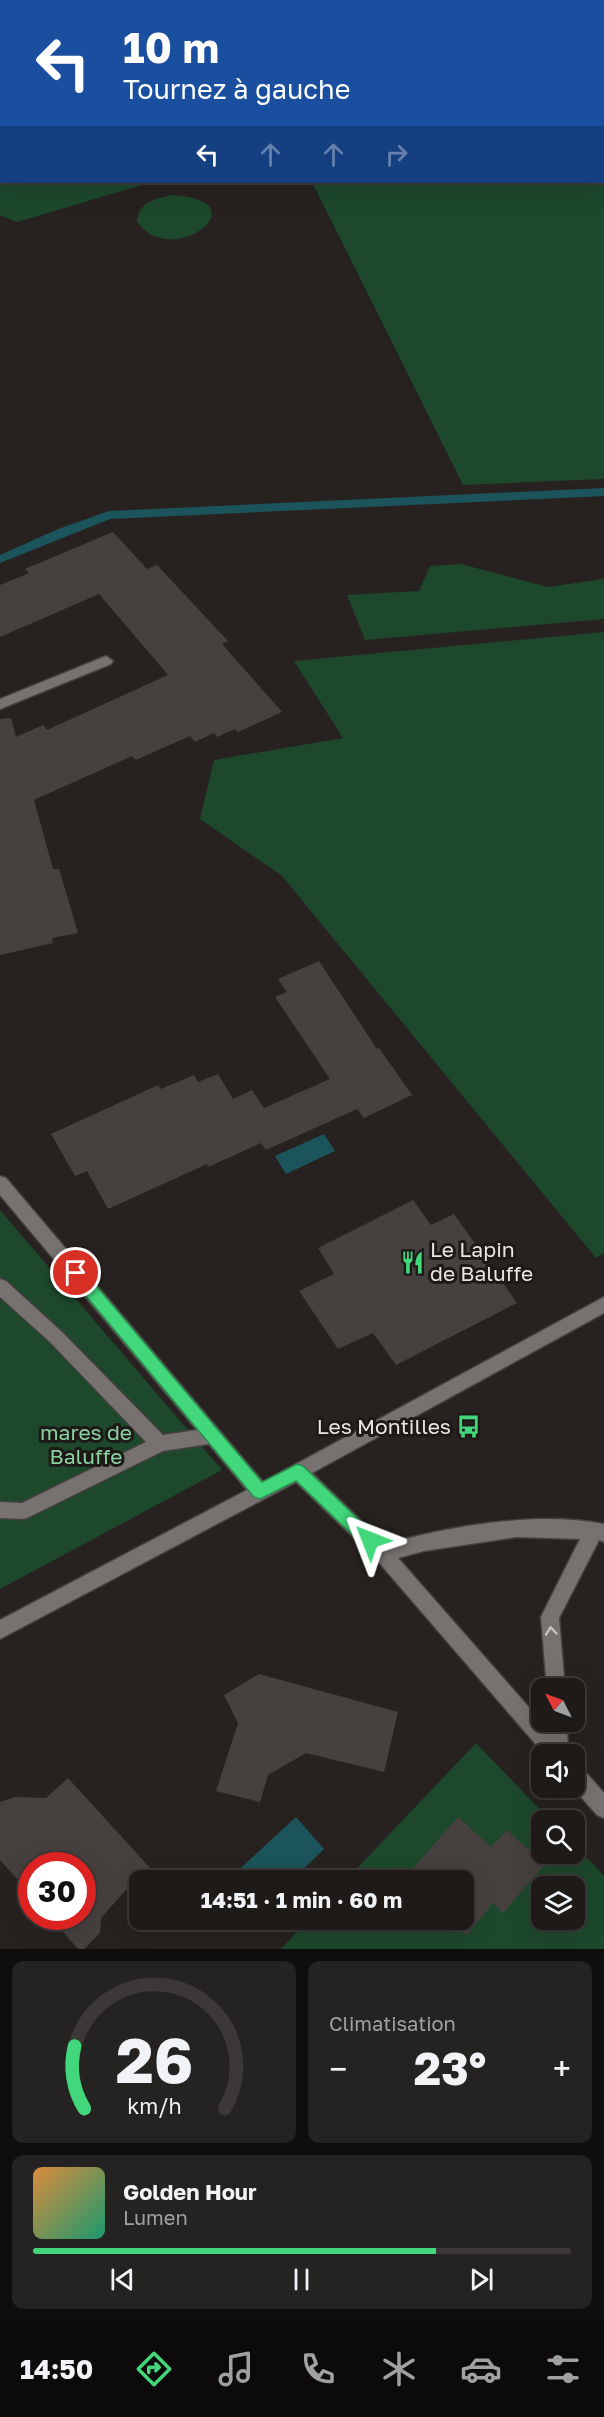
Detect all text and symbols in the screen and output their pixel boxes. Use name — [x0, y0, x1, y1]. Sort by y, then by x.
text: 10 m — [123, 22, 219, 72]
icon: left — [24, 24, 102, 102]
text: Tournez à gauche — [123, 73, 350, 105]
icon: left — [191, 138, 224, 171]
icon: ahead — [254, 138, 287, 171]
icon: ahead — [317, 138, 350, 171]
icon: right — [380, 138, 413, 171]
place label: Le Lapin de Baluffe — [430, 1236, 533, 1286]
pin — [50, 1247, 101, 1298]
restaurant icon: Le Lapin de Baluffe — [399, 1249, 425, 1275]
icon: arrive — [59, 1256, 92, 1289]
place label: Les Montilles — [317, 1413, 451, 1439]
bus stop icon: Les Montilles — [456, 1414, 482, 1440]
park label: mares de Baluffe — [40, 1419, 132, 1469]
position arrow — [338, 1508, 402, 1572]
one-way arrow — [545, 1626, 558, 1635]
north arrow — [531, 1678, 585, 1732]
map controls — [531, 1678, 585, 1930]
button: sound — [531, 1744, 585, 1798]
button: search — [531, 1810, 585, 1864]
speed limit sign: 30 — [18, 1852, 96, 1930]
button: layers — [531, 1876, 585, 1930]
text: 14:51 · 1 min · 60 m — [201, 1886, 402, 1913]
text: Climatisation — [329, 2011, 456, 2035]
text: 26 — [115, 2022, 193, 2097]
text: 23° — [414, 2041, 486, 2095]
text: − — [329, 2049, 347, 2088]
text: + — [553, 2049, 571, 2088]
text: km/h — [127, 2093, 181, 2119]
text: Golden Hour — [123, 2178, 257, 2205]
text: Lumen — [123, 2205, 188, 2229]
icon: previous — [106, 2263, 139, 2296]
icon: pause — [285, 2263, 318, 2296]
icon: next — [465, 2263, 498, 2296]
icon: directions — [133, 2348, 175, 2390]
icon: music — [215, 2348, 257, 2390]
icon: phone — [297, 2348, 339, 2390]
icon: climate — [378, 2348, 420, 2390]
icon: car — [460, 2348, 502, 2390]
icon: filters — [542, 2348, 584, 2390]
text: 14:50 — [20, 2353, 93, 2385]

